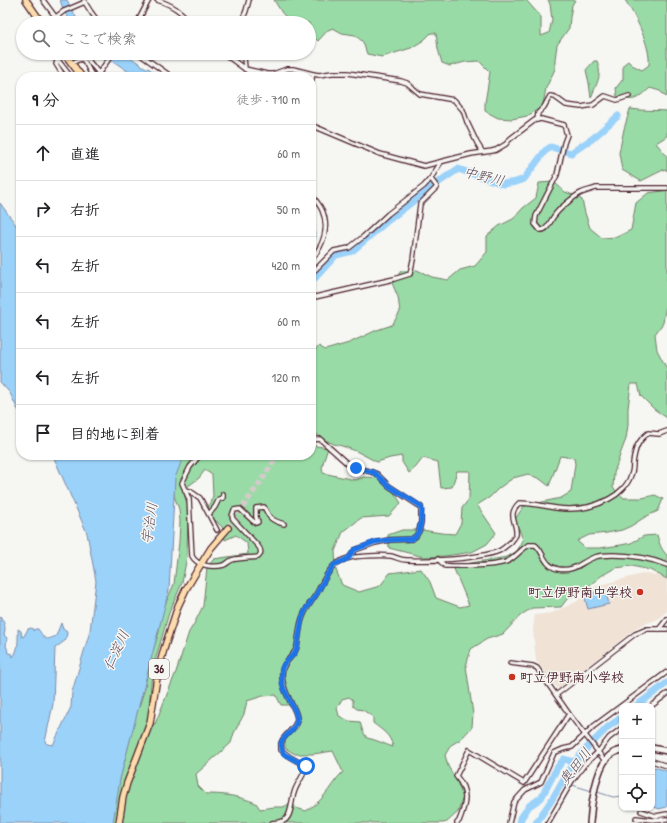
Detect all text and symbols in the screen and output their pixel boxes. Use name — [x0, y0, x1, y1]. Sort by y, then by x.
search box — [16, 16, 316, 60]
icon: search — [30, 27, 52, 49]
text: ここで検索 — [62, 28, 137, 49]
text: 9 分 — [32, 88, 59, 111]
text: 徒歩 · 710 m — [237, 90, 300, 108]
icon: ahead — [32, 142, 54, 164]
text: 直進 — [70, 143, 100, 164]
text: 60 m — [277, 144, 300, 162]
water label: 中野川 — [461, 161, 507, 190]
icon: right — [32, 198, 54, 220]
text: 右折 — [70, 199, 100, 220]
text: 50 m — [277, 200, 300, 218]
icon: left — [32, 254, 54, 276]
text: 左折 — [70, 255, 100, 276]
text: 420 m — [271, 256, 300, 274]
icon: left — [32, 310, 54, 332]
text: 左折 — [70, 311, 100, 332]
text: 60 m — [277, 312, 300, 330]
icon: left — [32, 366, 54, 388]
text: 左折 — [70, 367, 100, 388]
text: 120 m — [272, 368, 300, 386]
icon: arrive — [32, 422, 54, 444]
text: 目的地に到着 — [70, 423, 160, 444]
route end — [347, 459, 365, 477]
water label: 宇治川 — [136, 501, 161, 545]
place label: 町立伊野南中学校 — [528, 583, 632, 601]
marker: 町立伊野南中学校 — [635, 587, 645, 597]
water label: 仁淀川 — [98, 627, 133, 673]
road number: 36 — [149, 659, 169, 679]
place label: 町立伊野南小学校 — [520, 668, 624, 686]
marker: 町立伊野南小学校 — [507, 672, 517, 682]
map controls — [619, 703, 655, 811]
button: + — [619, 703, 655, 739]
button: − — [619, 739, 655, 775]
water label: 奥田川 — [554, 743, 595, 788]
route start — [297, 757, 315, 775]
button: locate — [619, 775, 655, 811]

